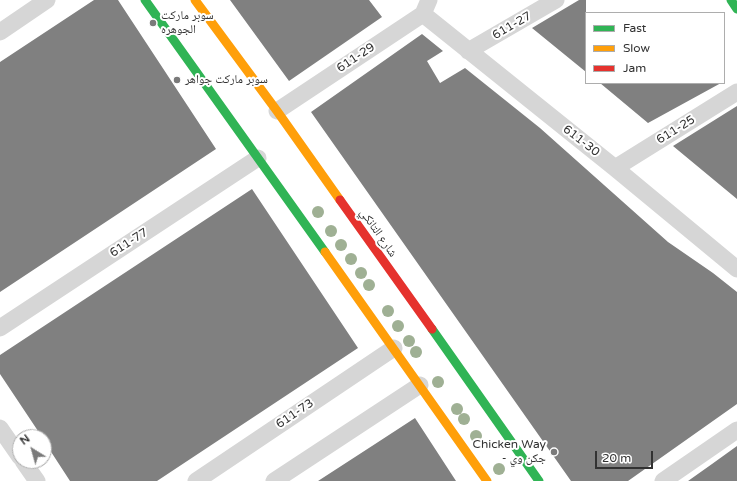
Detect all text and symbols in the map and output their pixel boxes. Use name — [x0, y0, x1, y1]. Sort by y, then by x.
place label: سوبر ماركت الجوهره — [161, 9, 214, 37]
street label: 611-27 — [490, 9, 534, 43]
legend — [585, 12, 725, 84]
marker: سوبر ماركت الجوهره — [148, 18, 158, 28]
text: Fast — [623, 21, 646, 35]
street label: 611-29 — [334, 40, 378, 76]
text: Slow — [623, 41, 650, 55]
text: Jam — [623, 61, 646, 75]
place label: سوبر ماركت جواهر — [185, 73, 268, 87]
marker: سوبر ماركت جواهر — [172, 75, 182, 85]
street label: 611-25 — [654, 113, 698, 147]
street label: 611-30 — [560, 122, 602, 160]
street label: شارع التانكي — [356, 206, 400, 260]
street label: 611-77 — [107, 225, 151, 261]
street label: 611-73 — [273, 396, 317, 432]
north arrow — [12, 429, 52, 469]
text: N — [18, 432, 33, 448]
place label: Chicken Way - جكن وي — [473, 438, 546, 466]
scale bar — [597, 443, 655, 469]
marker: Chicken Way - جكن وي — [549, 447, 559, 457]
text: 20 m — [602, 451, 631, 465]

